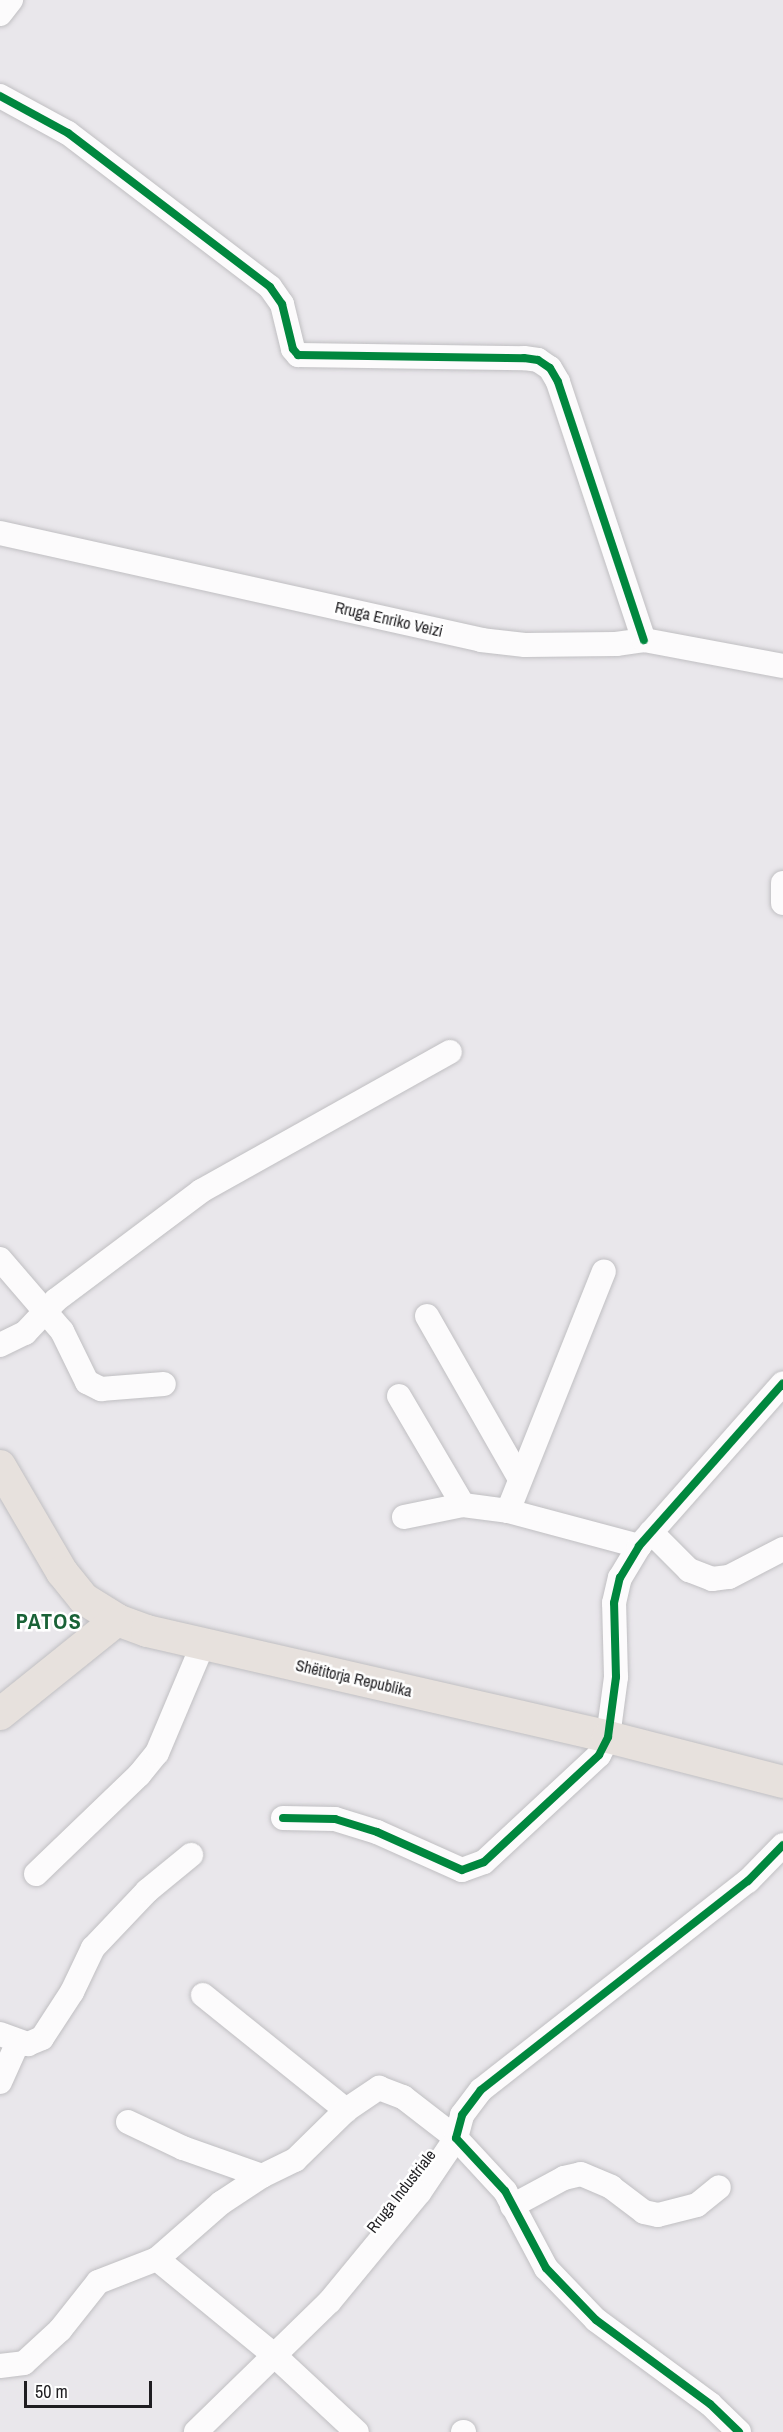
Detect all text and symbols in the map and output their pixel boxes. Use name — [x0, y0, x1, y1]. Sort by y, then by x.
street label: Rruga Enriko Veizi — [333, 597, 445, 641]
district label: PATOS — [16, 1609, 82, 1635]
street label: Shëtitorja Republika — [294, 1655, 414, 1701]
street label: Rruga Industriale — [362, 2145, 440, 2237]
scale bar — [27, 2369, 154, 2407]
text: 50 m — [35, 2379, 68, 2404]

